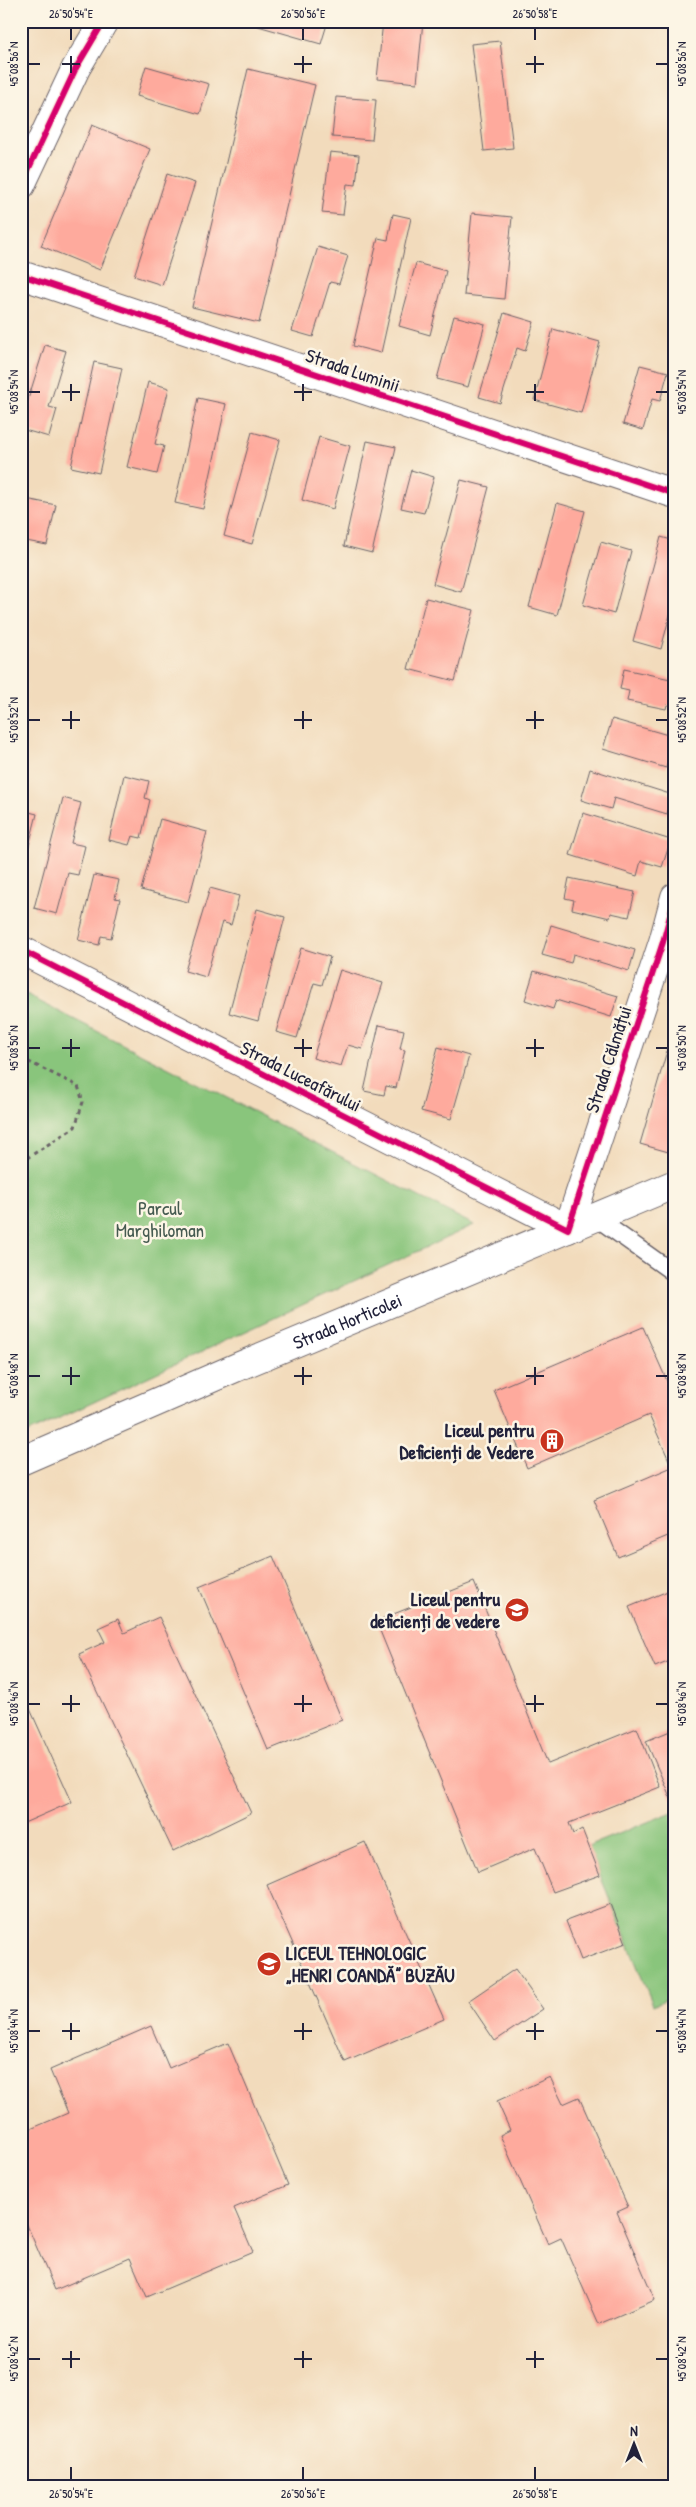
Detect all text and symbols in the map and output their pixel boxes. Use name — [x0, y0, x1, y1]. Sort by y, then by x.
text: 26°50'54"E — [49, 5, 94, 22]
text: 26°50'56"E — [281, 5, 326, 22]
text: 26°50'58"E — [513, 5, 558, 22]
text: 45°08'56"N — [5, 42, 22, 86]
text: 45°08'56"N — [673, 42, 690, 86]
street label: Strada Luminii — [302, 342, 404, 398]
text: 45°08'54"N — [5, 370, 22, 414]
text: 45°08'54"N — [673, 370, 690, 414]
text: 45°08'52"N — [5, 697, 22, 743]
text: 45°08'52"N — [673, 697, 690, 743]
street label: Strada Călmățui — [578, 1002, 638, 1116]
text: 45°08'50"N — [5, 1025, 22, 1071]
text: 45°08'50"N — [673, 1025, 690, 1071]
street label: Strada Luceafărului — [236, 1034, 366, 1118]
park label: Parcul Marghiloman — [116, 1195, 204, 1243]
street label: Strada Horticolei — [289, 1287, 406, 1355]
text: 45°08'48"N — [5, 1354, 22, 1398]
text: 45°08'48"N — [673, 1354, 690, 1398]
place label: Liceul pentru Deficienți de Vedere — [399, 1417, 534, 1465]
building icon: Liceul pentru Deficienți de Vedere — [539, 1428, 565, 1454]
place label: Liceul pentru deficienți de vedere — [370, 1586, 500, 1634]
school or university icon: Liceul pentru deficienți de vedere — [504, 1597, 530, 1623]
text: 45°08'46"N — [5, 1682, 22, 1726]
text: 45°08'46"N — [673, 1682, 690, 1726]
place label: LICEUL TEHNOLOGIC „HENRI COANDĂ” BUZĂU — [286, 1940, 455, 1988]
school or university icon: LICEUL TEHNOLOGIC „HENRI COANDĂ” BUZĂU — [256, 1951, 282, 1977]
text: 45°08'44"N — [5, 2009, 22, 2053]
text: 45°08'44"N — [673, 2009, 690, 2053]
text: 45°08'42"N — [5, 2336, 22, 2382]
text: 45°08'42"N — [673, 2336, 690, 2382]
north arrow — [608, 2420, 658, 2470]
text: N — [630, 2421, 638, 2440]
text: 26°50'54"E — [49, 2485, 94, 2502]
text: 26°50'56"E — [281, 2485, 326, 2502]
text: 26°50'58"E — [513, 2485, 558, 2502]

